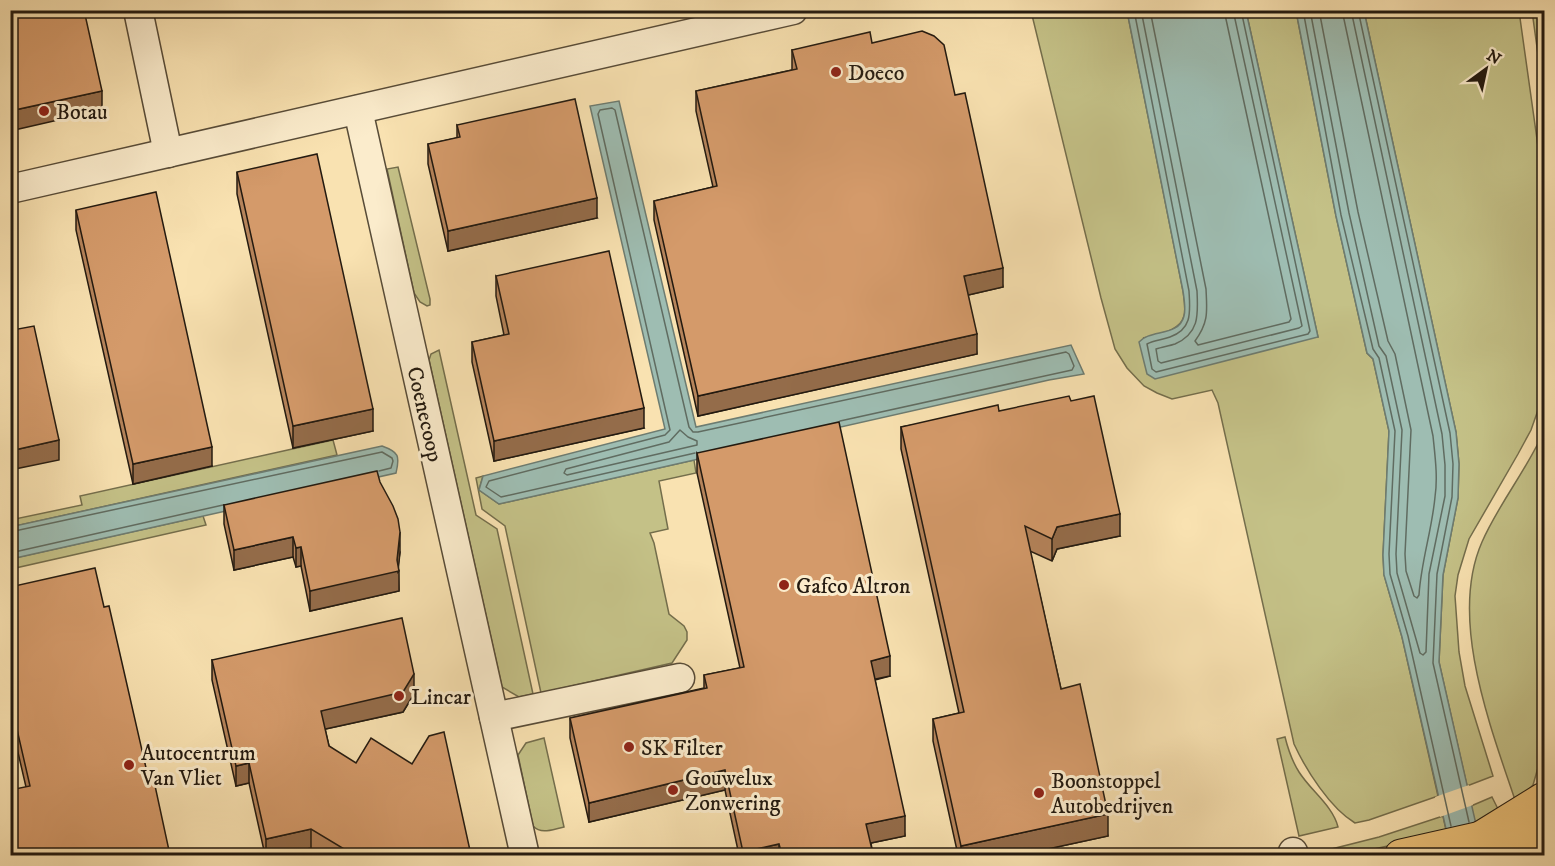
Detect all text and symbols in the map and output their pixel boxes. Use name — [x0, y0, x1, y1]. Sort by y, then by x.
north arrow — [1456, 39, 1516, 99]
text: N — [1483, 45, 1505, 69]
place label: Doeco — [848, 60, 904, 87]
marker: Doeco — [829, 65, 843, 79]
place label: Botau — [56, 99, 108, 126]
marker: Botau — [37, 104, 51, 118]
street label: Coenecoop — [400, 364, 449, 465]
place label: Gafco Altron — [796, 573, 911, 600]
marker: Gafco Altron — [777, 578, 791, 592]
place label: Lincar — [411, 684, 472, 711]
marker: Lincar — [392, 689, 406, 703]
place label: SK Filter — [641, 735, 724, 762]
place label: Autocentrum Van Vliet — [140, 740, 256, 792]
marker: SK Filter — [622, 740, 636, 754]
marker: Autocentrum Van Vliet — [122, 758, 136, 772]
place label: Gouwelux Zonwering — [685, 765, 781, 817]
place label: Boonstoppel Autobedrijven — [1051, 768, 1174, 820]
marker: Gouwelux Zonwering — [666, 783, 680, 797]
marker: Boonstoppel Autobedrijven — [1032, 786, 1046, 800]

